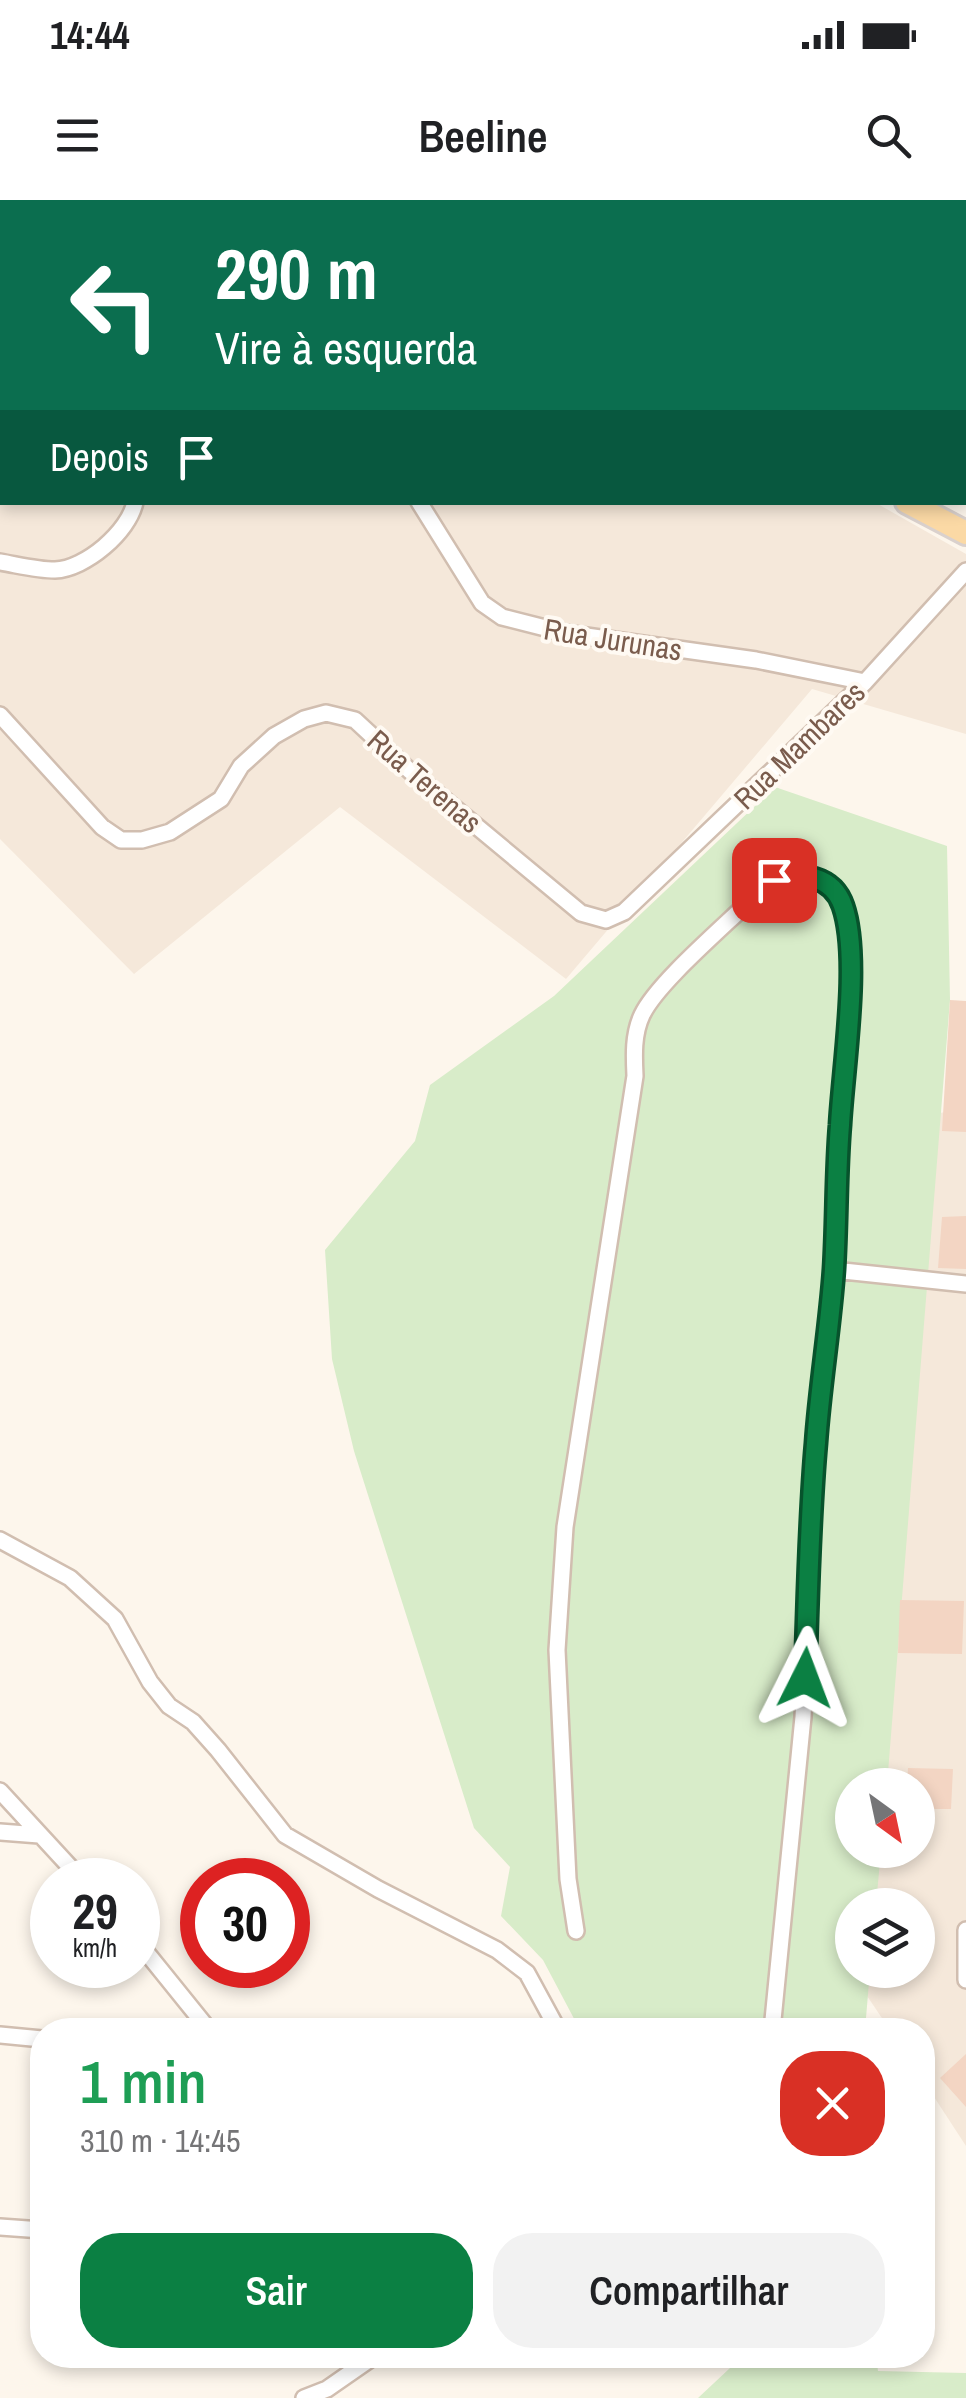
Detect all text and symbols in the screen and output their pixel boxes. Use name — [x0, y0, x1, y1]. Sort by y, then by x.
text: 14:44 — [50, 10, 130, 61]
text: Beeline — [418, 105, 548, 166]
icon: menu — [50, 108, 105, 163]
icon: search — [861, 108, 916, 163]
text: 290 m — [215, 227, 378, 321]
icon: left — [50, 240, 180, 370]
text: Vire à esquerda — [215, 317, 477, 378]
icon: arrive — [169, 430, 224, 485]
text: Depois — [50, 432, 149, 483]
street label: Rua Jurunas — [541, 608, 685, 670]
street label: Rua Mambares — [725, 672, 873, 818]
street label: Rua Terenas — [359, 720, 491, 842]
pin — [732, 838, 817, 923]
icon: arrive — [747, 853, 802, 908]
position arrow — [753, 1626, 857, 1730]
north arrow — [835, 1768, 935, 1868]
map controls — [835, 1768, 935, 1988]
speed limit sign: 30 — [180, 1858, 310, 1988]
text: 29 — [72, 1877, 118, 1945]
button: layers — [835, 1888, 935, 1988]
text: km/h — [73, 1931, 117, 1965]
text: 1 min — [80, 2041, 207, 2122]
button: close — [780, 2051, 885, 2156]
text: 310 m · 14:45 — [80, 2119, 240, 2162]
button: Sair — [80, 2233, 473, 2348]
button: Compartilhar — [493, 2233, 885, 2348]

